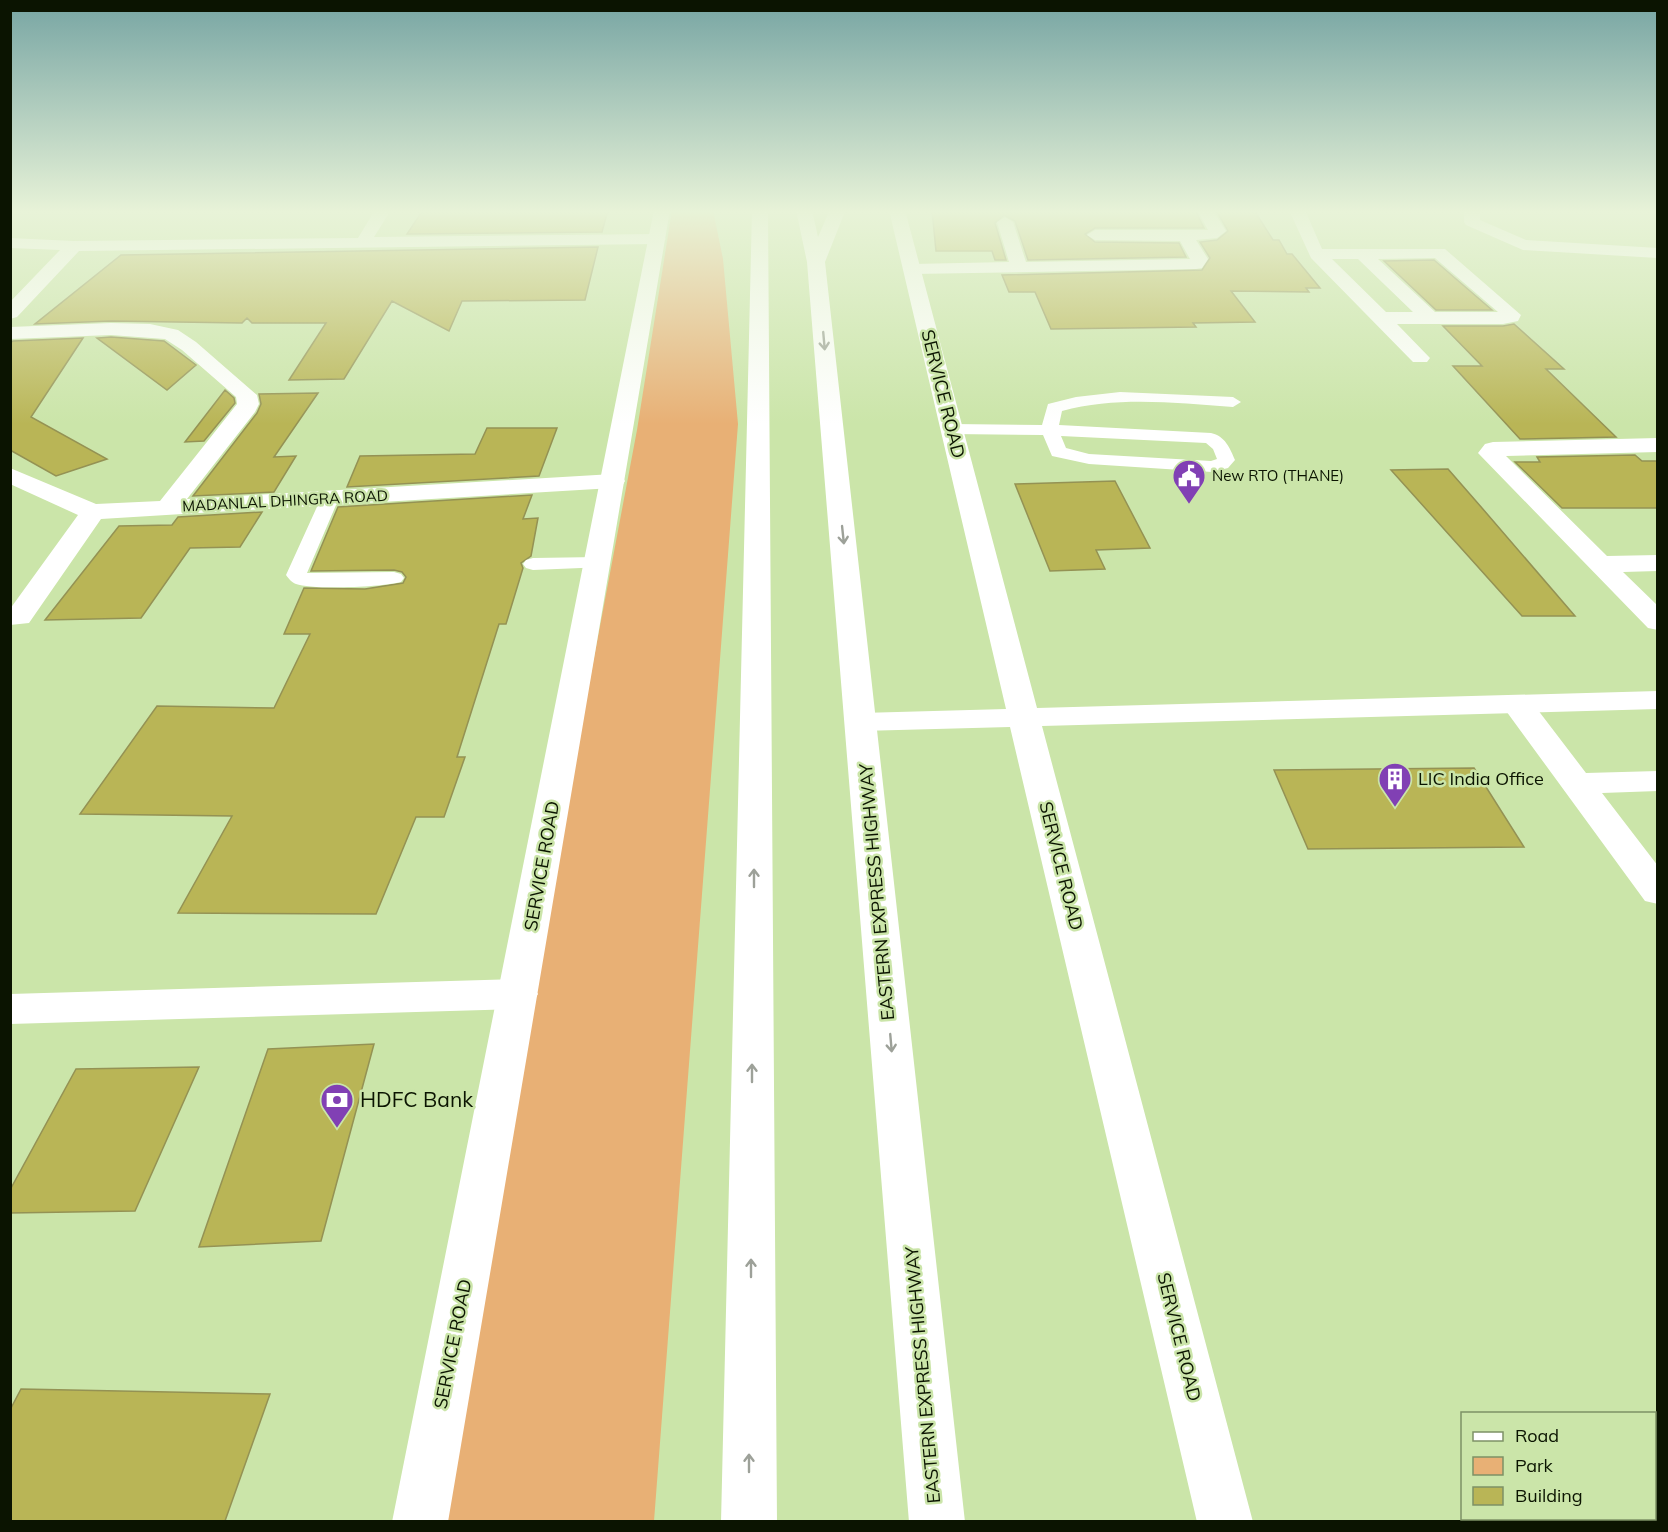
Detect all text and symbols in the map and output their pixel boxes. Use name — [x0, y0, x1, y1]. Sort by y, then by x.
street label: SERVICE ROAD — [916, 327, 971, 461]
one-way arrow — [819, 331, 830, 350]
public building icon: New RTO (THANE) — [1171, 458, 1207, 505]
place label: New RTO (THANE) — [1212, 466, 1344, 485]
street label: MADANLAL DHINGRA ROAD — [182, 486, 388, 515]
one-way arrow — [838, 525, 849, 545]
building icon: LIC India Office — [1377, 761, 1413, 808]
street label: EASTERN EXPRESS HIGHWAY — [854, 762, 899, 1021]
place label: LIC India Office — [1418, 767, 1544, 790]
street label: SERVICE ROAD — [519, 799, 564, 933]
street label: SERVICE ROAD — [1034, 799, 1089, 933]
one-way arrow — [748, 869, 760, 889]
one-way arrow — [886, 1032, 897, 1052]
one-way arrow — [747, 1064, 758, 1084]
bank icon: HDFC Bank — [319, 1082, 355, 1129]
place label: HDFC Bank — [360, 1086, 473, 1112]
street label: EASTERN EXPRESS HIGHWAY — [900, 1245, 945, 1504]
one-way arrow — [745, 1259, 757, 1279]
street label: SERVICE ROAD — [1152, 1270, 1207, 1404]
street label: SERVICE ROAD — [429, 1277, 476, 1411]
legend — [1461, 1412, 1656, 1520]
text: Road — [1515, 1424, 1559, 1447]
one-way arrow — [743, 1454, 755, 1474]
text: Park — [1515, 1454, 1554, 1477]
text: Building — [1515, 1484, 1583, 1507]

